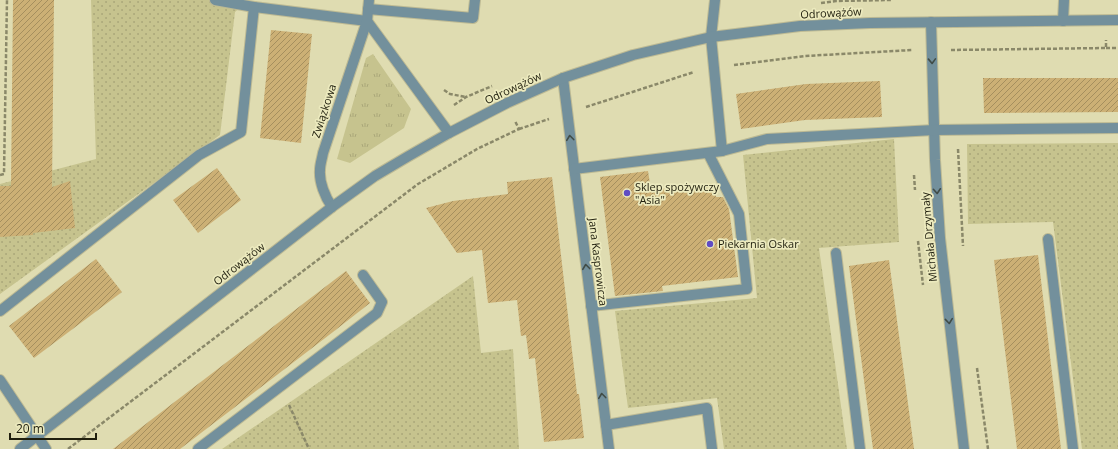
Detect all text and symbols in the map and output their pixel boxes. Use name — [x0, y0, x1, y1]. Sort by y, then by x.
street label: Odrowążów — [800, 3, 862, 22]
one-way arrow — [928, 58, 936, 64]
street label: Odrowążów — [482, 68, 544, 107]
street label: Związkowa — [308, 82, 339, 140]
one-way arrow — [566, 135, 575, 141]
place label: Sklep spożywczy "Asia" — [635, 179, 720, 207]
marker: Sklep spożywczy "Asia" — [622, 188, 632, 198]
one-way arrow — [932, 188, 941, 194]
street label: Michała Drzymały — [917, 191, 940, 283]
street label: Jana Kasprowicza — [586, 216, 611, 307]
place label: Piekarnia Oskar — [718, 236, 799, 251]
street label: Odrowążów — [210, 239, 268, 288]
marker: Piekarnia Oskar — [705, 239, 715, 249]
one-way arrow — [582, 264, 591, 270]
one-way arrow — [944, 318, 953, 324]
one-way arrow — [598, 393, 607, 399]
scale bar — [10, 415, 96, 441]
text: 20 m — [16, 420, 44, 437]

